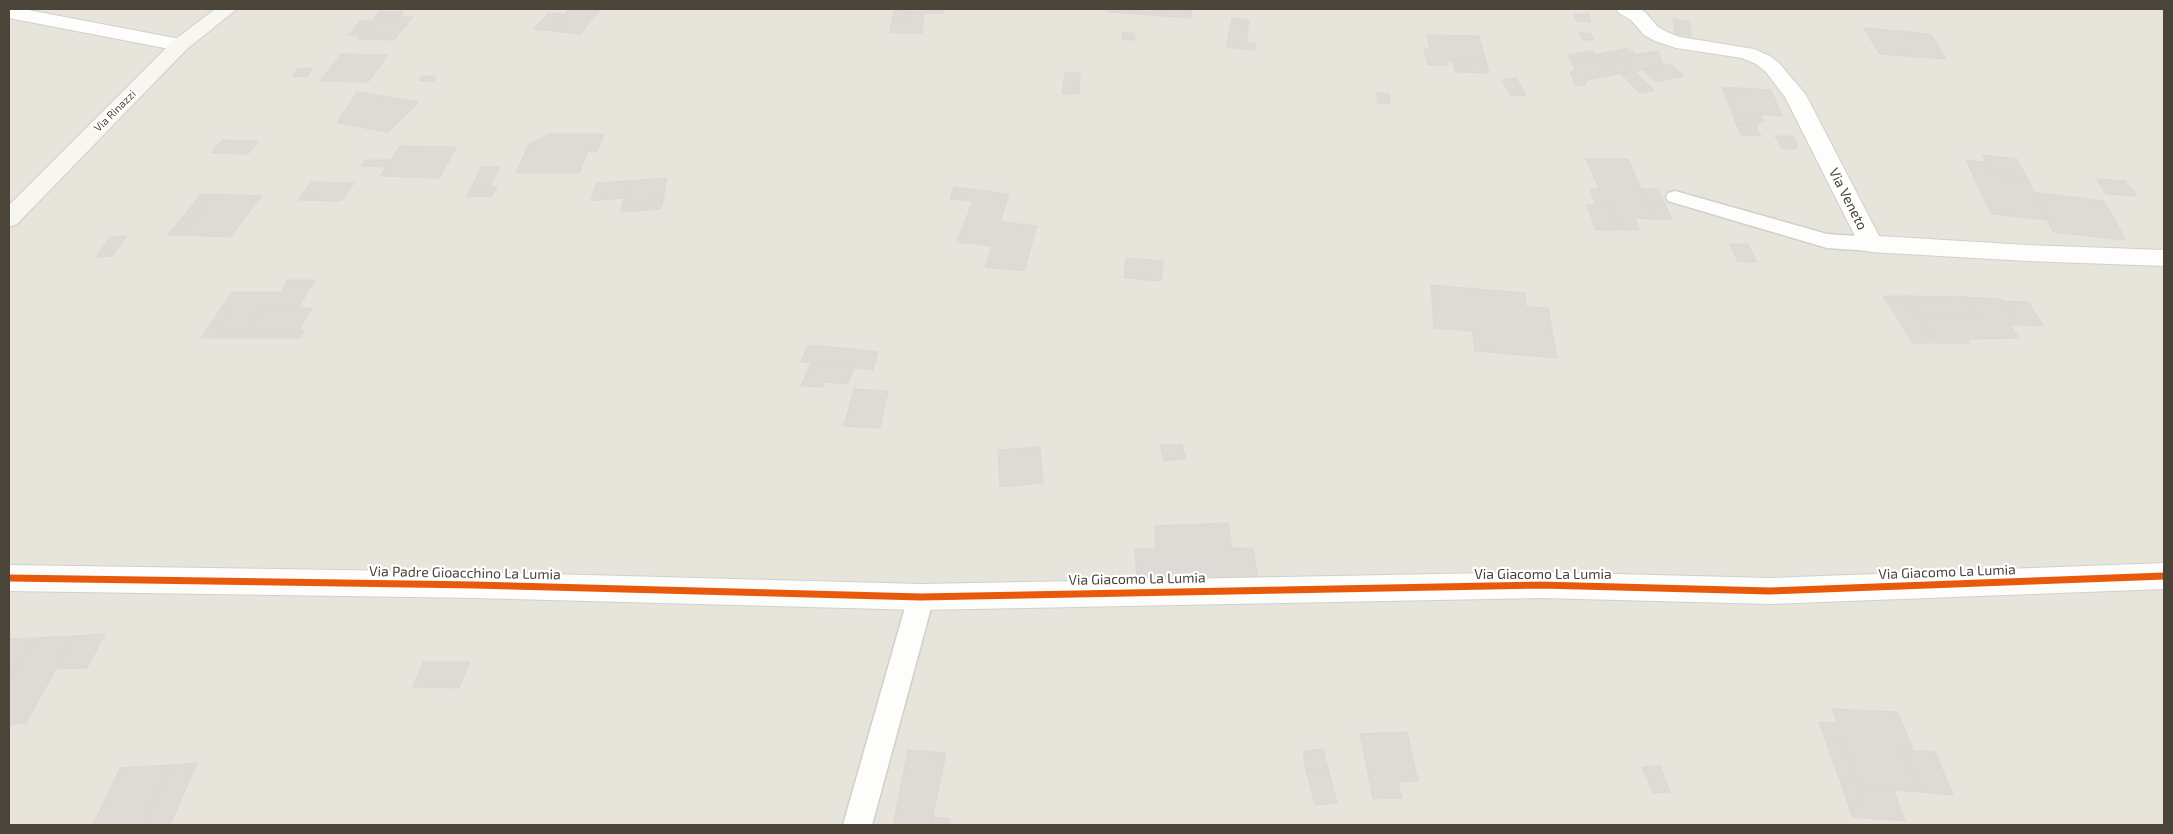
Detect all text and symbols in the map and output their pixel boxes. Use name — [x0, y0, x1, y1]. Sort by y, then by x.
street label: Via Rinazzi — [91, 87, 139, 135]
street label: Via Veneto — [1825, 165, 1871, 233]
street label: Via Giacomo La Lumia — [1878, 561, 2016, 583]
street label: Via Padre Gioacchino La Lumia — [369, 563, 561, 583]
street label: Via Giacomo La Lumia — [1474, 566, 1612, 582]
street label: Via Giacomo La Lumia — [1068, 569, 1206, 589]

